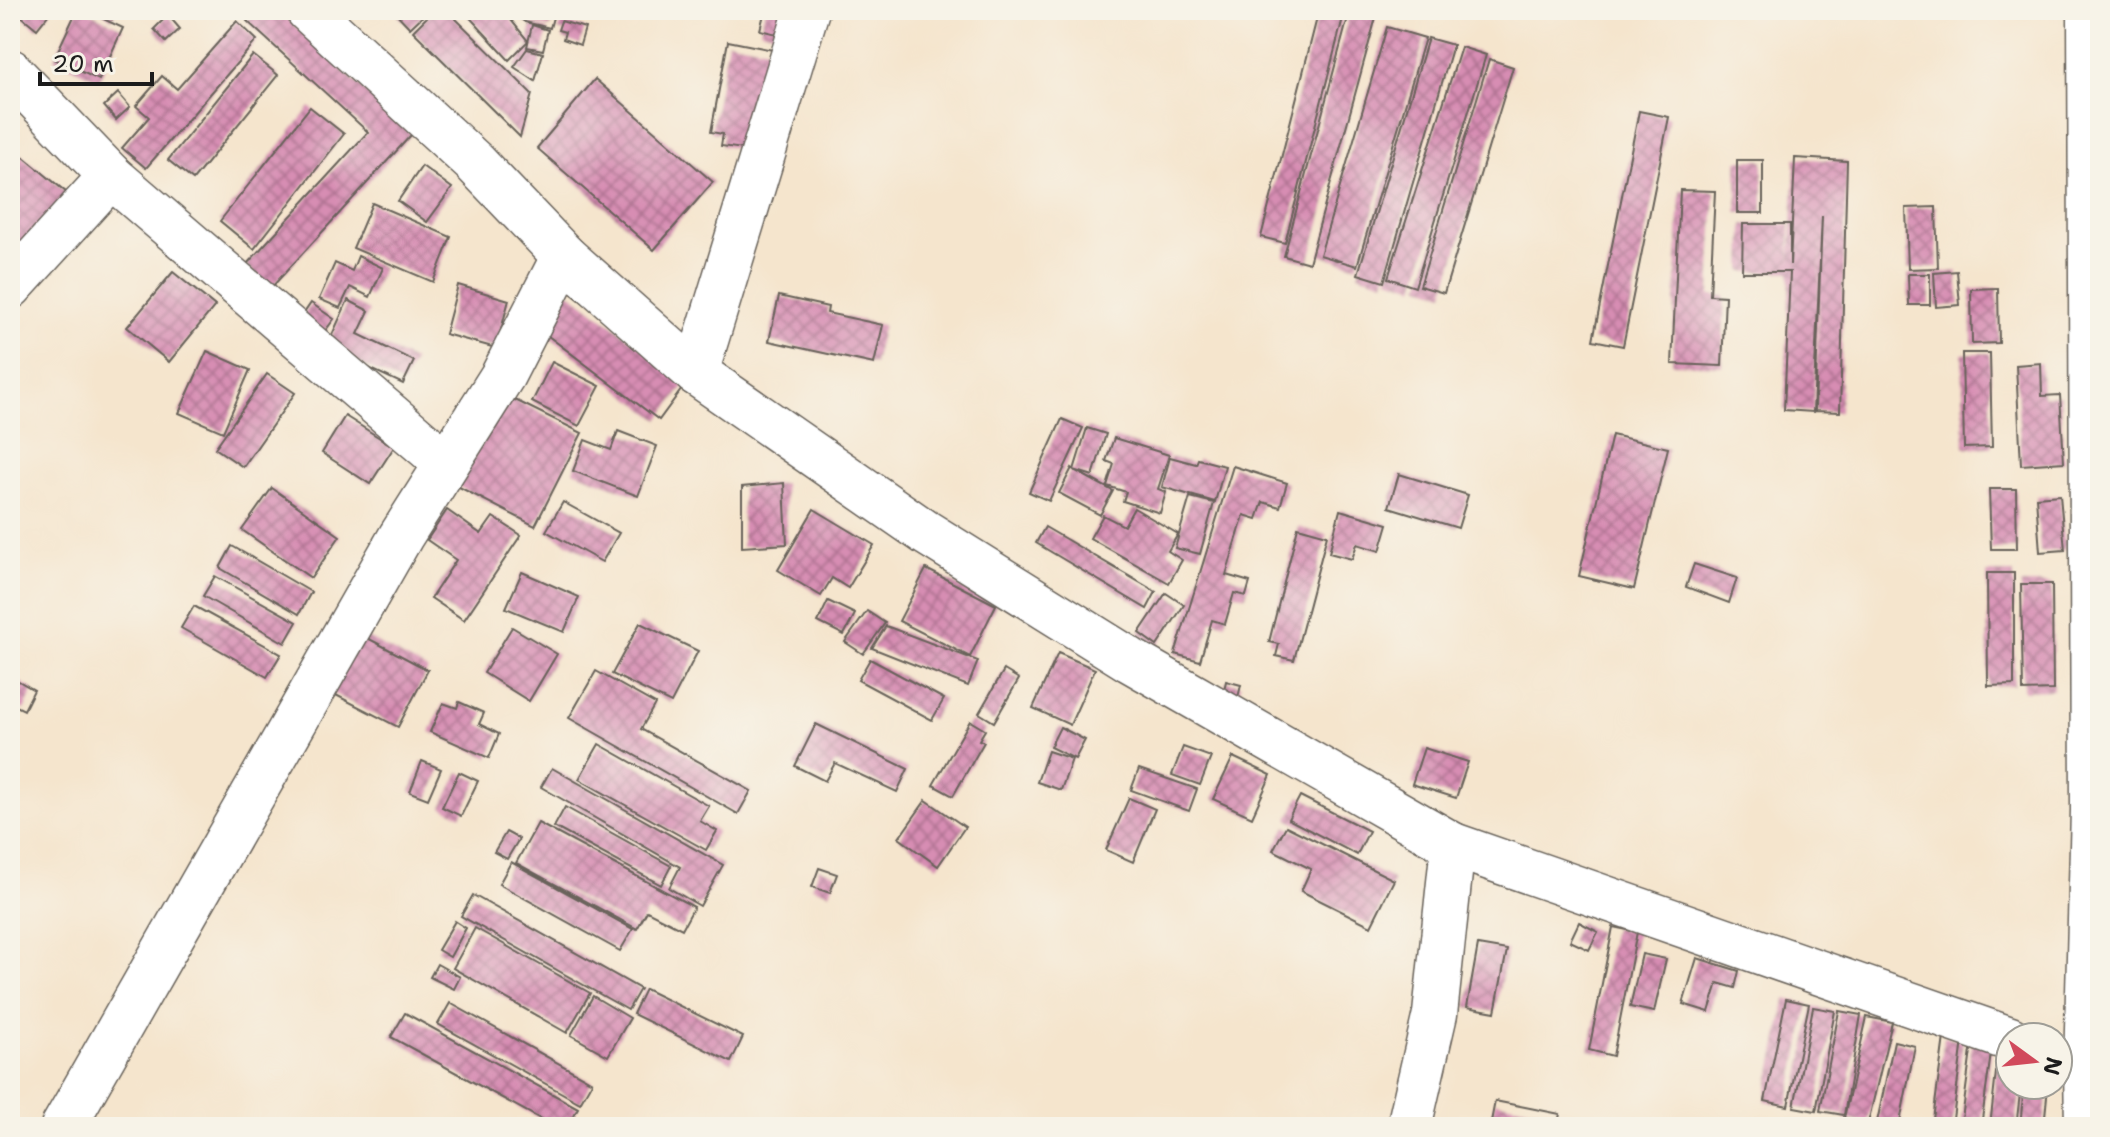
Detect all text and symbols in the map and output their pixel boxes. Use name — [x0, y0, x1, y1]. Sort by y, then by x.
scale bar — [40, 36, 152, 86]
text: 20 m — [52, 48, 114, 80]
north arrow — [1994, 1021, 2074, 1101]
text: N — [2037, 1054, 2069, 1078]

